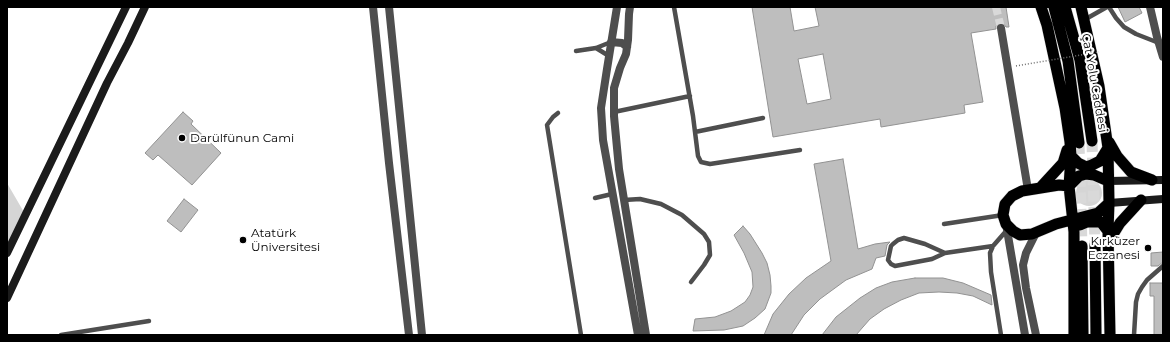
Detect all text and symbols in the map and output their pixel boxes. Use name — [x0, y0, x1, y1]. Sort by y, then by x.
street label: Çat Yolu Caddesi — [1078, 32, 1110, 134]
place label: Darülfünun Cami — [190, 131, 294, 145]
marker: Darülfünun Cami — [177, 133, 187, 143]
place label: Atatürk Üniversitesi — [251, 226, 320, 254]
place label: Kırküzer Eczanesi — [1088, 234, 1140, 262]
marker: Atatürk Üniversitesi — [238, 235, 248, 245]
marker: Kırküzer Eczanesi — [1143, 243, 1153, 253]

